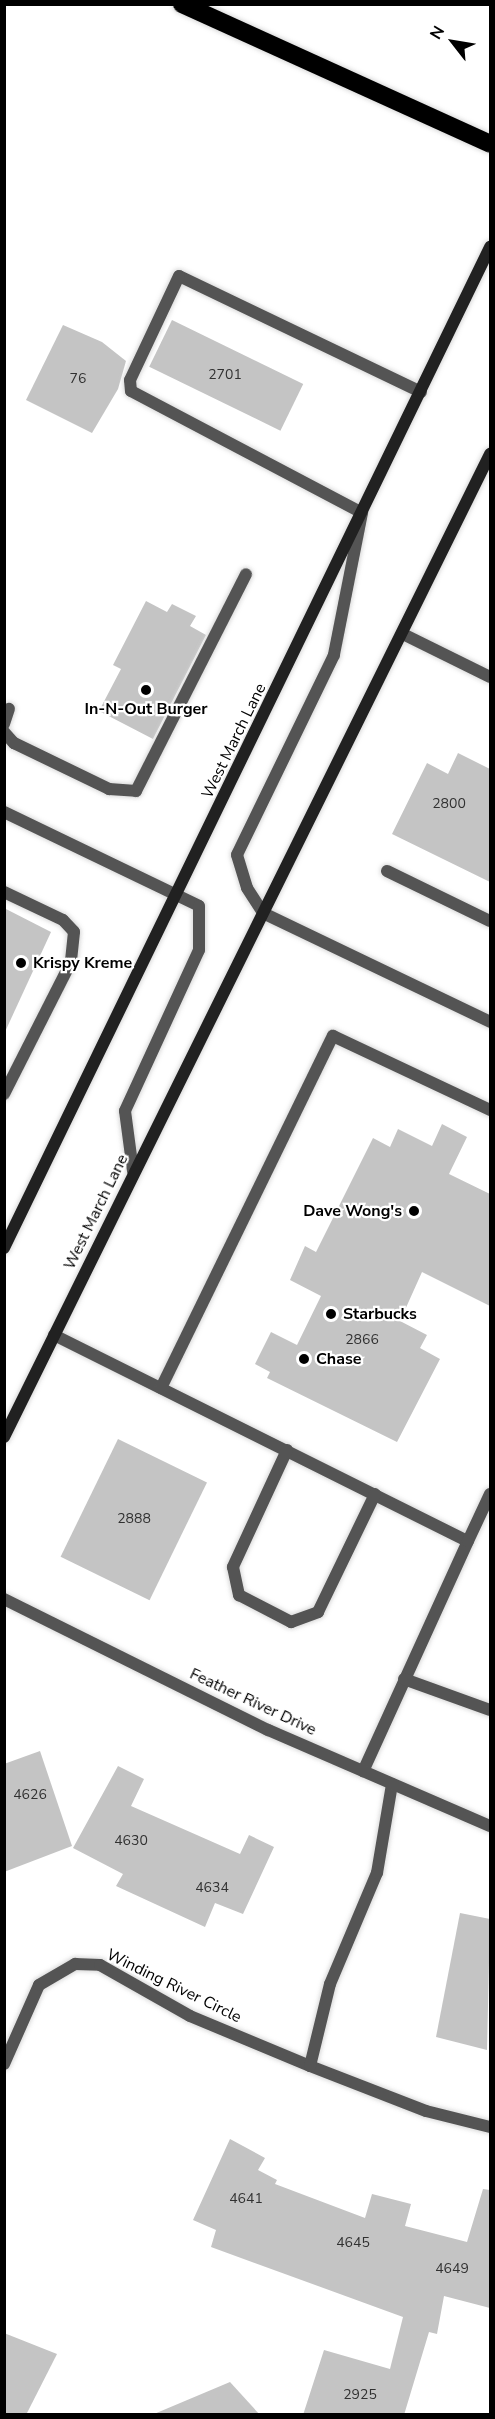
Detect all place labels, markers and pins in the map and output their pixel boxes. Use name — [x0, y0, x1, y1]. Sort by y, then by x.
marker: In-N-Out Burger — [139, 683, 153, 697]
place label: In-N-Out Burger — [84, 699, 208, 719]
place label: Krispy Kreme — [33, 953, 132, 973]
marker: Krispy Kreme — [14, 956, 28, 970]
place label: Dave Wong's — [303, 1201, 402, 1221]
marker: Dave Wong's — [407, 1204, 421, 1218]
place label: Starbucks — [343, 1304, 417, 1324]
marker: Starbucks — [324, 1307, 338, 1321]
place label: Chase — [316, 1349, 361, 1369]
marker: Chase — [297, 1352, 311, 1366]

